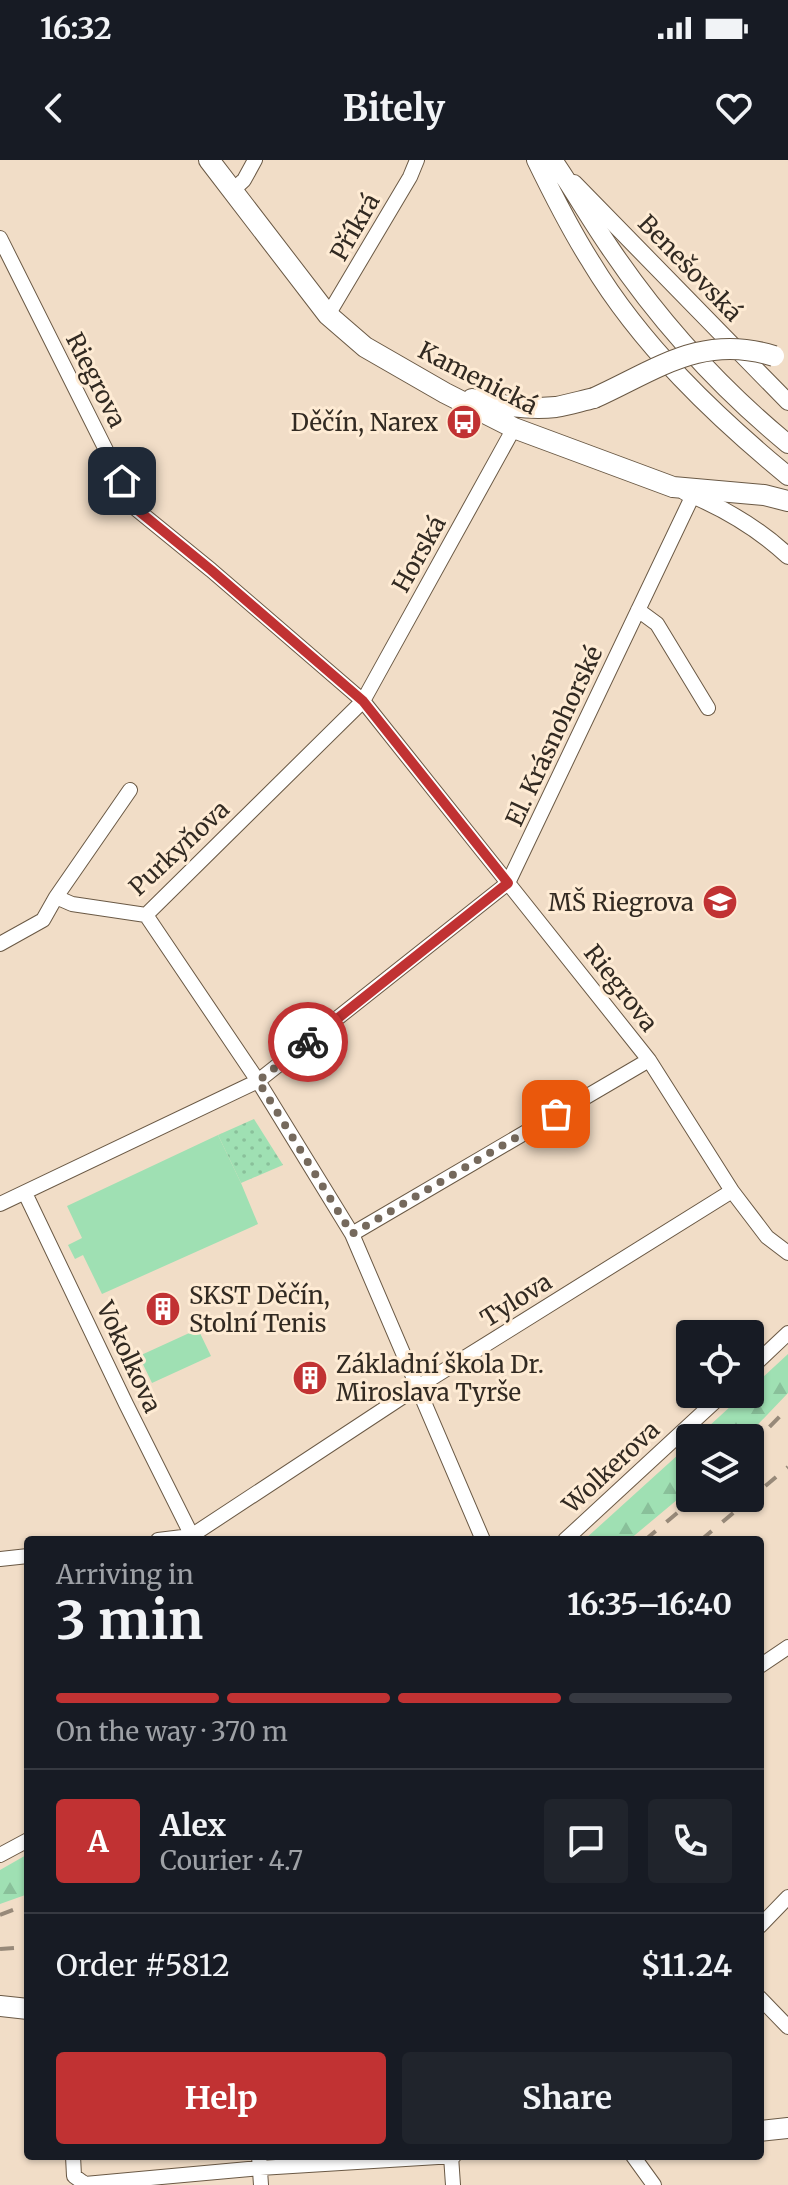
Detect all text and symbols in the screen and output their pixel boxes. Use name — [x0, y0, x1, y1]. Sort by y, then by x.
text: 16:32 — [40, 9, 112, 47]
icon: back — [32, 86, 76, 130]
text: Bitely — [343, 86, 445, 131]
icon: heart — [712, 86, 756, 130]
street label: Příkrá — [323, 188, 387, 266]
street label: Benešovská — [631, 208, 749, 328]
street label: Riegrova — [59, 327, 133, 433]
street label: Kamenická — [413, 335, 543, 421]
bus stop icon: Děčín, Narex — [445, 403, 483, 441]
place label: Děčín, Narex — [291, 407, 439, 438]
pin — [88, 447, 156, 515]
icon: home — [100, 459, 144, 503]
street label: Horská — [385, 510, 453, 598]
street label: El. Krásnohorské — [499, 641, 609, 831]
street label: Purkyňova — [122, 794, 236, 902]
school or university icon: MŠ Riegrova — [701, 883, 739, 921]
place label: MŠ Riegrova — [548, 886, 694, 918]
street label: Riegrova — [577, 938, 665, 1038]
courier — [268, 1002, 348, 1082]
icon: bike — [286, 1020, 330, 1064]
pin — [522, 1080, 590, 1148]
icon: bag — [534, 1092, 578, 1136]
street label: Tylova — [475, 1266, 557, 1334]
place label: SKST Děčín, Stolní Tenis — [189, 1280, 330, 1339]
building icon: SKST Děčín, Stolní Tenis — [144, 1290, 182, 1328]
street label: Vokolkova — [89, 1296, 168, 1418]
map controls — [676, 1320, 764, 1512]
button: locate — [676, 1320, 764, 1408]
place label: Základní škola Dr. Miroslava Tyrše — [336, 1349, 544, 1408]
building icon: Základní škola Dr. Miroslava Tyrše — [291, 1359, 329, 1397]
street label: Wolkerova — [555, 1414, 666, 1521]
button: layers — [676, 1424, 764, 1512]
text: Arriving in — [56, 1558, 194, 1591]
text: 16:35–16:40 — [567, 1585, 732, 1623]
text: 3 min — [56, 1588, 203, 1653]
text: On the way · 370 m — [56, 1715, 288, 1748]
button: chat — [544, 1799, 628, 1883]
button: phone — [648, 1799, 732, 1883]
text: Alex — [160, 1806, 226, 1844]
text: A — [87, 1822, 109, 1860]
text: Courier · 4.7 — [160, 1844, 303, 1877]
text: Order #5812 — [56, 1946, 230, 1984]
text: $11.24 — [641, 1946, 732, 1984]
button: Help — [56, 2052, 386, 2144]
button: Share — [402, 2052, 732, 2144]

